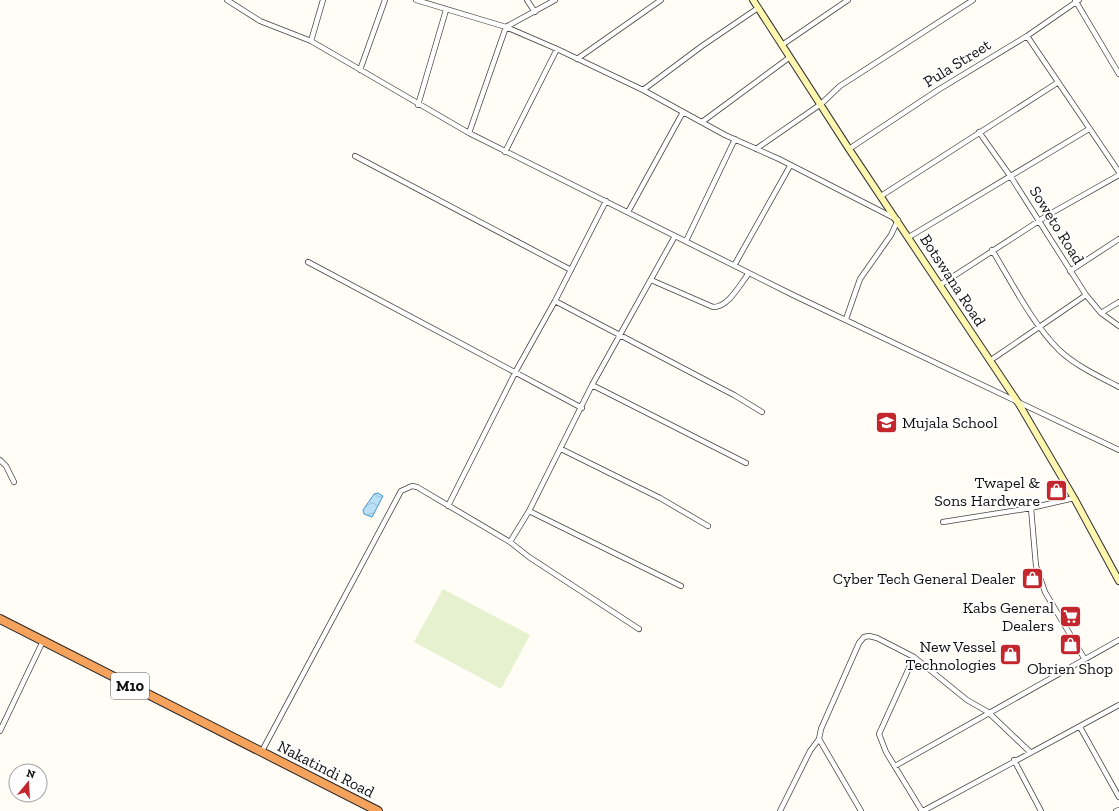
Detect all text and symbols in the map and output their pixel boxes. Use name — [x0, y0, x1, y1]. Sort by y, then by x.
street label: Pula Street — [920, 35, 994, 91]
street label: Soweto Road — [1026, 182, 1089, 268]
street label: Botswana Road — [916, 230, 990, 330]
school or university icon: Mujala School — [874, 409, 900, 435]
place label: Mujala School — [902, 413, 998, 432]
place label: Twapel & Sons Hardware — [934, 473, 1040, 510]
shop icon: Twapel & Sons Hardware — [1043, 478, 1069, 504]
shop icon: Cyber Tech General Dealer — [1019, 565, 1045, 591]
place label: Cyber Tech General Dealer — [833, 569, 1016, 588]
place label: Kabs General Dealers — [963, 598, 1054, 635]
supermarket icon: Kabs General Dealers — [1057, 603, 1083, 629]
shop icon: Obrien Shop — [1057, 632, 1083, 658]
place label: New Vessel Technologies — [906, 637, 996, 674]
shop icon: New Vessel Technologies — [998, 642, 1024, 668]
place label: Obrien Shop — [1027, 659, 1113, 678]
road number: M10 — [111, 673, 149, 699]
street label: Nakatindi Road — [274, 736, 378, 802]
north arrow — [8, 763, 48, 803]
text: N — [25, 766, 38, 782]

